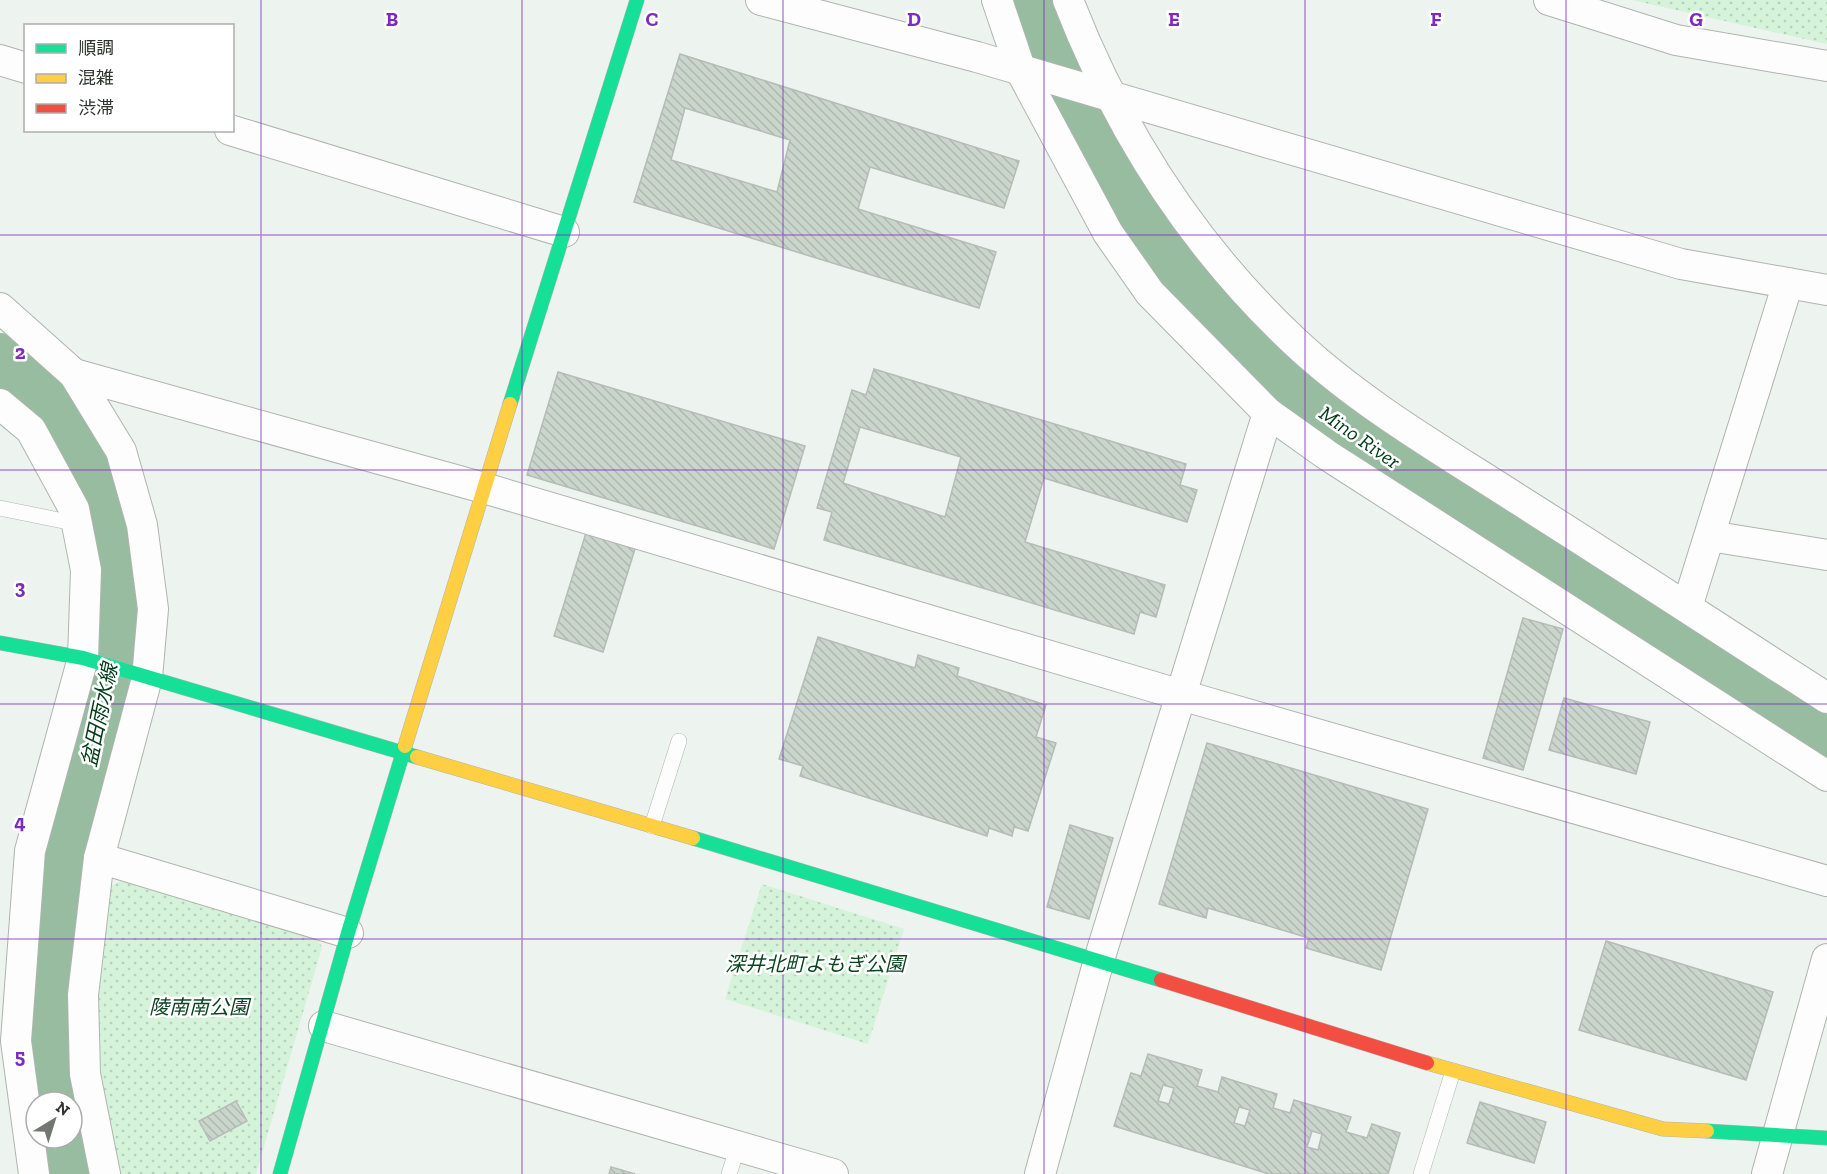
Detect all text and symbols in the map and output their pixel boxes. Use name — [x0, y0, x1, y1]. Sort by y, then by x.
text: B — [386, 7, 398, 31]
text: C — [646, 7, 659, 31]
text: D — [907, 7, 921, 31]
text: E — [1168, 7, 1180, 31]
text: F — [1430, 7, 1442, 31]
text: G — [1689, 7, 1703, 31]
legend — [24, 24, 234, 132]
text: 順調 — [78, 37, 114, 59]
text: 混雑 — [78, 67, 114, 89]
text: 渋滞 — [78, 97, 114, 119]
text: 2 — [15, 340, 26, 364]
water label: Mino River — [1315, 400, 1406, 474]
text: 3 — [15, 575, 26, 599]
water label: 盆田雨水線 — [76, 658, 123, 769]
text: 4 — [14, 810, 26, 834]
park label: 深井北町よもぎ公園 — [725, 952, 908, 976]
park label: 陵南南公園 — [149, 995, 252, 1019]
text: 5 — [15, 1044, 25, 1068]
north arrow — [24, 1090, 84, 1150]
text: N — [52, 1097, 74, 1120]

